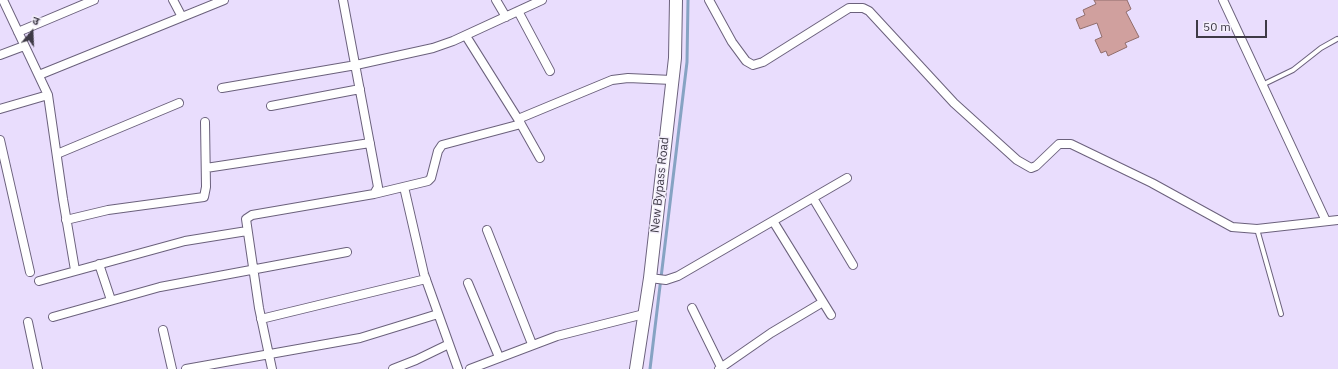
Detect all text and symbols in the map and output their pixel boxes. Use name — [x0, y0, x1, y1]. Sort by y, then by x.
north arrow — [12, 12, 52, 52]
scale bar — [1198, 12, 1269, 38]
text: उ — [31, 13, 41, 28]
text: 50 m — [1203, 19, 1231, 34]
street label: New Bypass Road — [648, 136, 672, 234]

